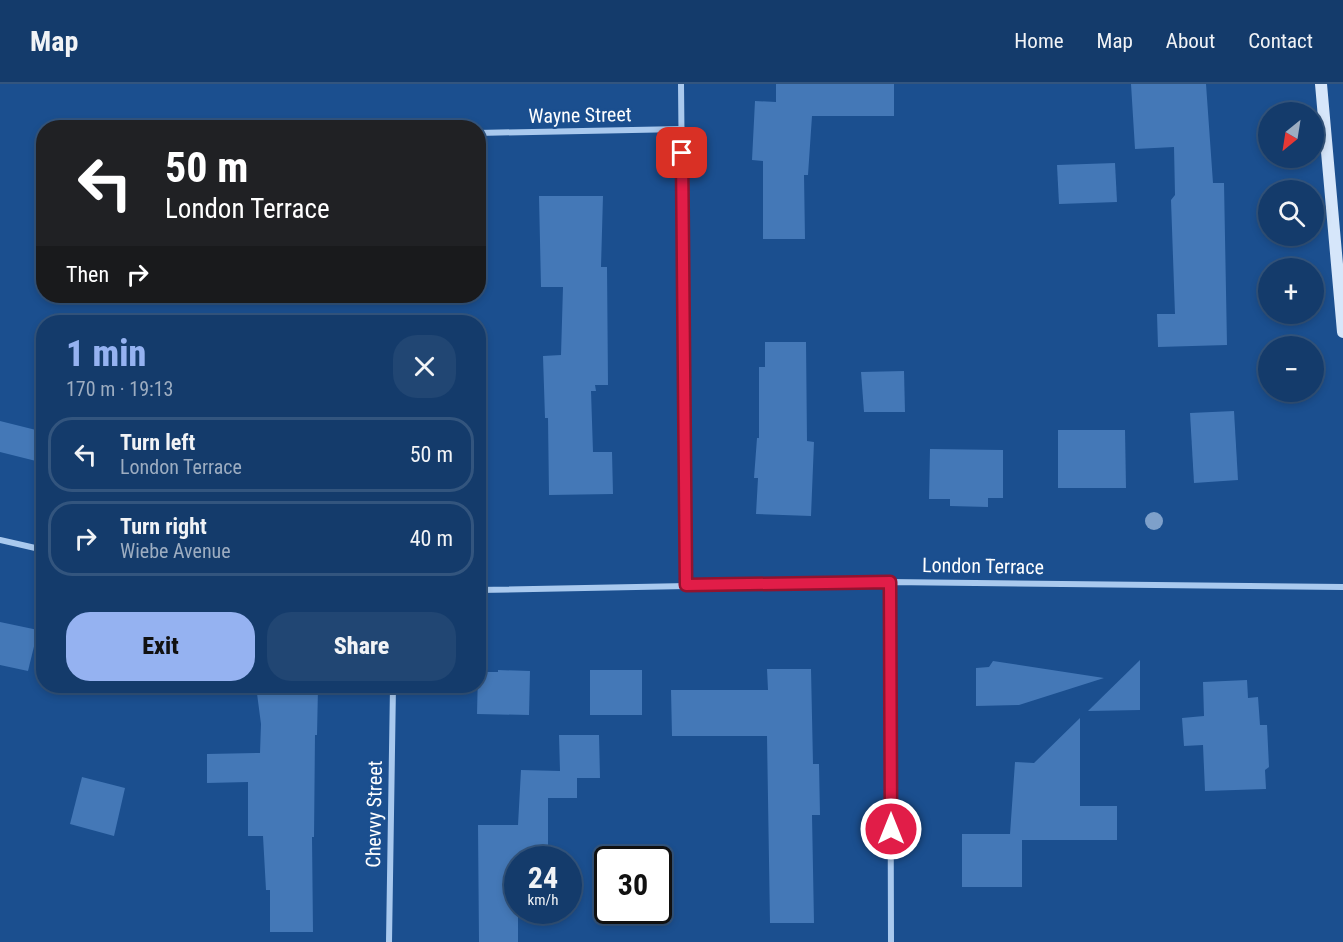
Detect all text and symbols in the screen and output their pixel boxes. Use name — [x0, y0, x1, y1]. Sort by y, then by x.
text: Map — [30, 25, 78, 58]
text: Home — [1014, 29, 1064, 53]
text: Map — [1097, 29, 1133, 53]
text: About — [1166, 29, 1215, 53]
text: Contact — [1248, 29, 1313, 53]
street label: Wayne Street — [528, 102, 632, 128]
north arrow — [1258, 102, 1324, 168]
map controls — [1258, 102, 1324, 402]
pin — [656, 127, 707, 178]
icon: arrive — [665, 136, 698, 169]
text: 50 m — [165, 143, 248, 192]
icon: left — [66, 144, 144, 222]
button: search — [1258, 180, 1324, 246]
text: London Terrace — [165, 193, 330, 225]
icon: right — [121, 258, 154, 291]
button: + — [1258, 258, 1324, 324]
text: Then — [66, 262, 109, 287]
text: 1 min — [66, 333, 146, 375]
button: close — [393, 335, 456, 398]
button: − — [1258, 336, 1324, 402]
text: 170 m · 19:13 — [66, 377, 173, 401]
text: Turn left — [120, 430, 195, 455]
icon: left — [69, 438, 102, 471]
text: 50 m — [410, 442, 453, 467]
text: London Terrace — [120, 455, 242, 479]
text: Turn right — [120, 514, 207, 539]
icon: right — [69, 522, 102, 555]
text: 40 m — [410, 526, 453, 551]
text: Wiebe Avenue — [120, 539, 231, 563]
street label: London Terrace — [922, 553, 1044, 579]
button: Exit — [66, 612, 255, 681]
button: Share — [267, 612, 456, 681]
street label: Chevvy Street — [361, 760, 387, 868]
position arrow — [859, 797, 923, 861]
speed limit sign: 30 — [594, 846, 672, 924]
text: 24 — [528, 860, 558, 895]
text: km/h — [528, 891, 558, 909]

